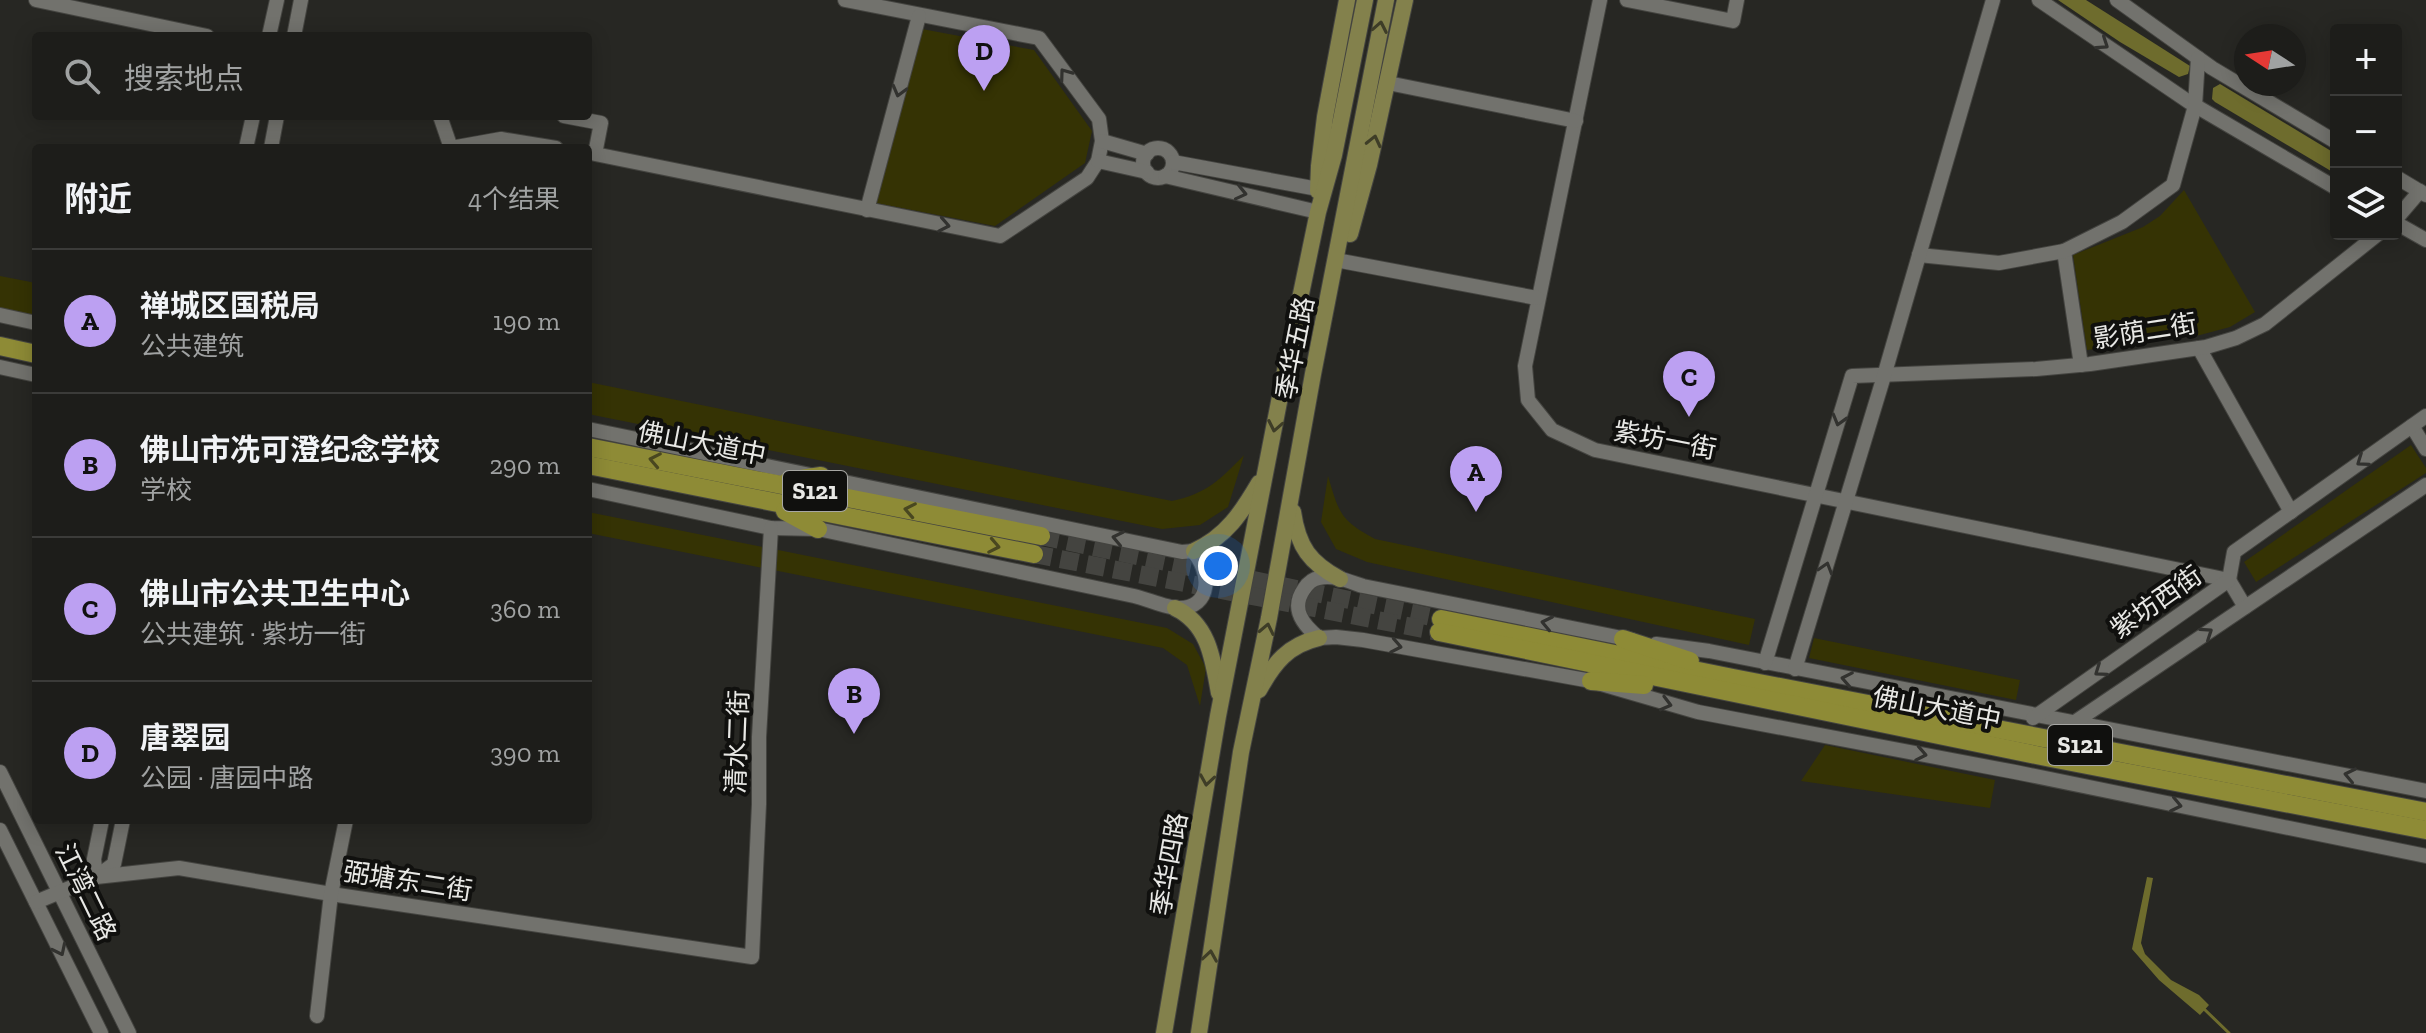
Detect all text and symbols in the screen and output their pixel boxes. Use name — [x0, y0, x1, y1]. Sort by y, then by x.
one-way arrow — [1371, 20, 1388, 34]
north arrow — [2234, 24, 2306, 96]
map controls — [2330, 24, 2402, 240]
button: + — [2330, 24, 2402, 96]
pin: D — [958, 25, 1010, 91]
search box — [32, 32, 592, 120]
one-way arrow — [2095, 34, 2109, 49]
icon: search — [60, 54, 104, 98]
text: 搜索地点 — [124, 61, 244, 97]
one-way arrow — [1061, 68, 1075, 83]
one-way arrow — [891, 84, 908, 98]
button: − — [2330, 96, 2402, 168]
one-way arrow — [1365, 134, 1382, 148]
button: layers — [2330, 168, 2402, 240]
text: 附近 — [64, 179, 132, 220]
text: 4个结果 — [468, 183, 560, 215]
one-way arrow — [1234, 184, 1247, 201]
one-way arrow — [937, 216, 950, 233]
text: 禅城区国税局 — [140, 288, 320, 324]
street label: 季华五路 — [1269, 294, 1321, 402]
text: A — [81, 305, 99, 337]
text: 190 m — [493, 305, 560, 337]
street label: 影荫二街 — [2091, 307, 2199, 355]
text: 公共建筑 — [140, 330, 244, 362]
pin: C — [1663, 351, 1715, 417]
one-way arrow — [1832, 413, 1848, 426]
street label: 紫坊一街 — [1611, 414, 1719, 466]
street label: 佛山大道中 — [635, 415, 769, 471]
one-way arrow — [1267, 419, 1284, 433]
text: 佛山市冼可澄纪念学校 — [140, 432, 440, 468]
pin: A — [1450, 446, 1502, 512]
text: B — [82, 449, 98, 481]
text: 290 m — [489, 449, 560, 481]
one-way arrow — [2357, 451, 2371, 466]
one-way arrow — [648, 452, 662, 469]
road number: S121 — [783, 471, 847, 511]
text: 学校 — [140, 474, 192, 506]
one-way arrow — [903, 502, 917, 519]
one-way arrow — [1112, 530, 1125, 547]
one-way arrow — [987, 537, 1000, 554]
your location — [1198, 546, 1238, 586]
street label: 紫坊西街 — [2104, 559, 2208, 645]
one-way arrow — [1817, 561, 1833, 575]
text: 佛山市公共卫生中心 — [140, 576, 410, 612]
text: C — [82, 593, 98, 625]
text: 360 m — [490, 593, 560, 625]
one-way arrow — [1541, 615, 1554, 632]
text: 公共建筑 · 紫坊一街 — [140, 618, 366, 650]
one-way arrow — [1258, 622, 1275, 636]
one-way arrow — [2198, 628, 2212, 643]
one-way arrow — [1390, 637, 1403, 654]
one-way arrow — [2094, 661, 2108, 676]
pin: B — [828, 668, 880, 734]
one-way arrow — [1841, 671, 1854, 688]
street label: 佛山大道中 — [1870, 680, 2004, 736]
street label: 清水二街 — [719, 689, 755, 795]
one-way arrow — [1658, 694, 1672, 711]
text: 唐翠园 — [140, 720, 230, 756]
road number: S121 — [2048, 725, 2112, 765]
text: D — [81, 737, 99, 769]
text: 390 m — [490, 737, 560, 769]
one-way arrow — [1914, 745, 1927, 762]
text: 公园 · 唐园中路 — [140, 762, 314, 794]
one-way arrow — [2343, 767, 2357, 784]
one-way arrow — [1200, 773, 1217, 787]
one-way arrow — [2168, 796, 2182, 813]
street label: 季华四路 — [1144, 810, 1194, 918]
street label: 江湾二路 — [49, 838, 123, 946]
street label: 弼塘东二街 — [341, 855, 475, 907]
one-way arrow — [50, 942, 65, 957]
one-way arrow — [1201, 949, 1218, 963]

